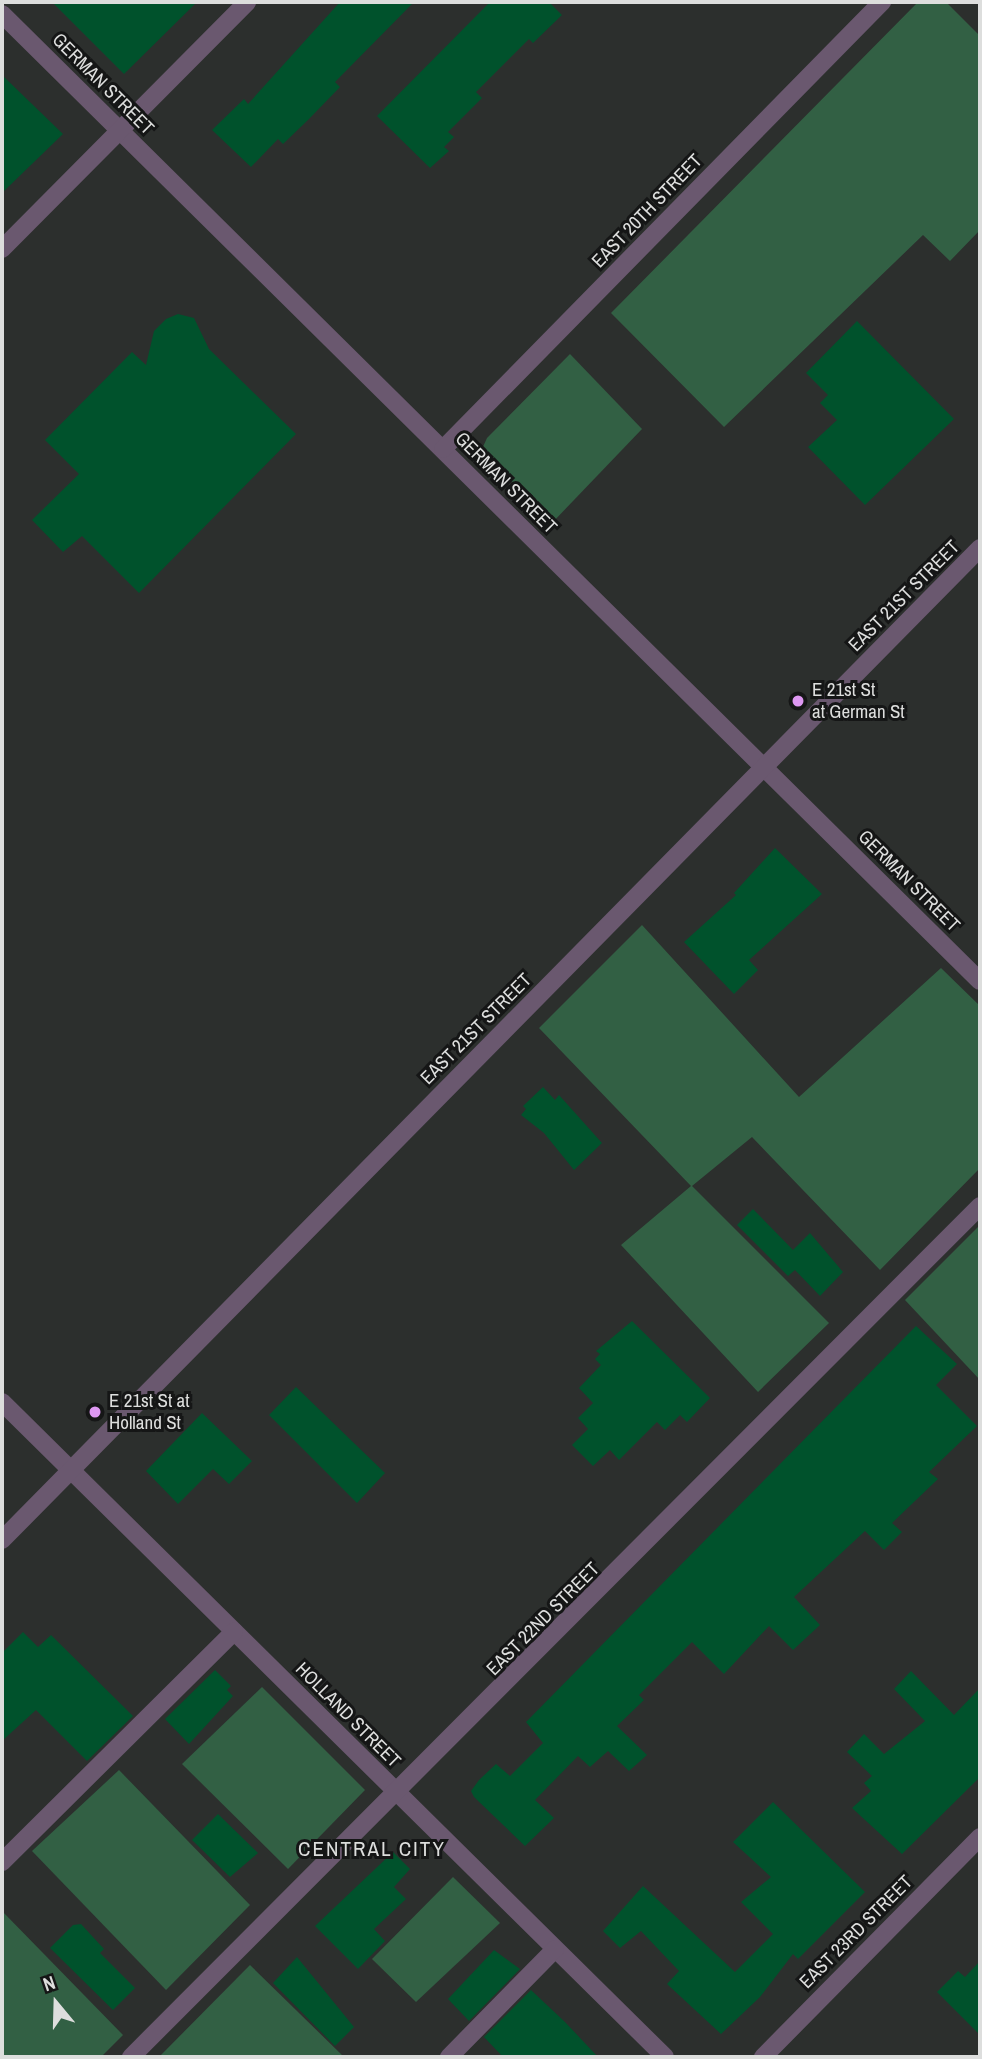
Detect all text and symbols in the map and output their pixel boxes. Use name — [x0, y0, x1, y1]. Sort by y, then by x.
street label: GERMAN STREET — [47, 28, 159, 140]
street label: EAST 20TH STREET — [587, 150, 707, 272]
street label: GERMAN STREET — [450, 427, 562, 539]
street label: EAST 21ST STREET — [844, 536, 964, 656]
place label: E 21st St at German St — [812, 679, 905, 723]
marker: E 21st St at German St — [790, 693, 806, 709]
street label: GERMAN STREET — [853, 825, 965, 937]
street label: EAST 21ST STREET — [416, 969, 536, 1089]
place label: E 21st St at Holland St — [109, 1390, 190, 1434]
marker: E 21st St at Holland St — [87, 1404, 103, 1420]
street label: EAST 22ND STREET — [482, 1558, 604, 1680]
street label: HOLLAND STREET — [291, 1658, 405, 1772]
district label: CENTRAL CITY — [299, 1836, 445, 1862]
street label: EAST 23RD STREET — [795, 1871, 917, 1993]
north arrow — [21, 1968, 91, 2038]
text: N — [40, 1969, 59, 1997]

